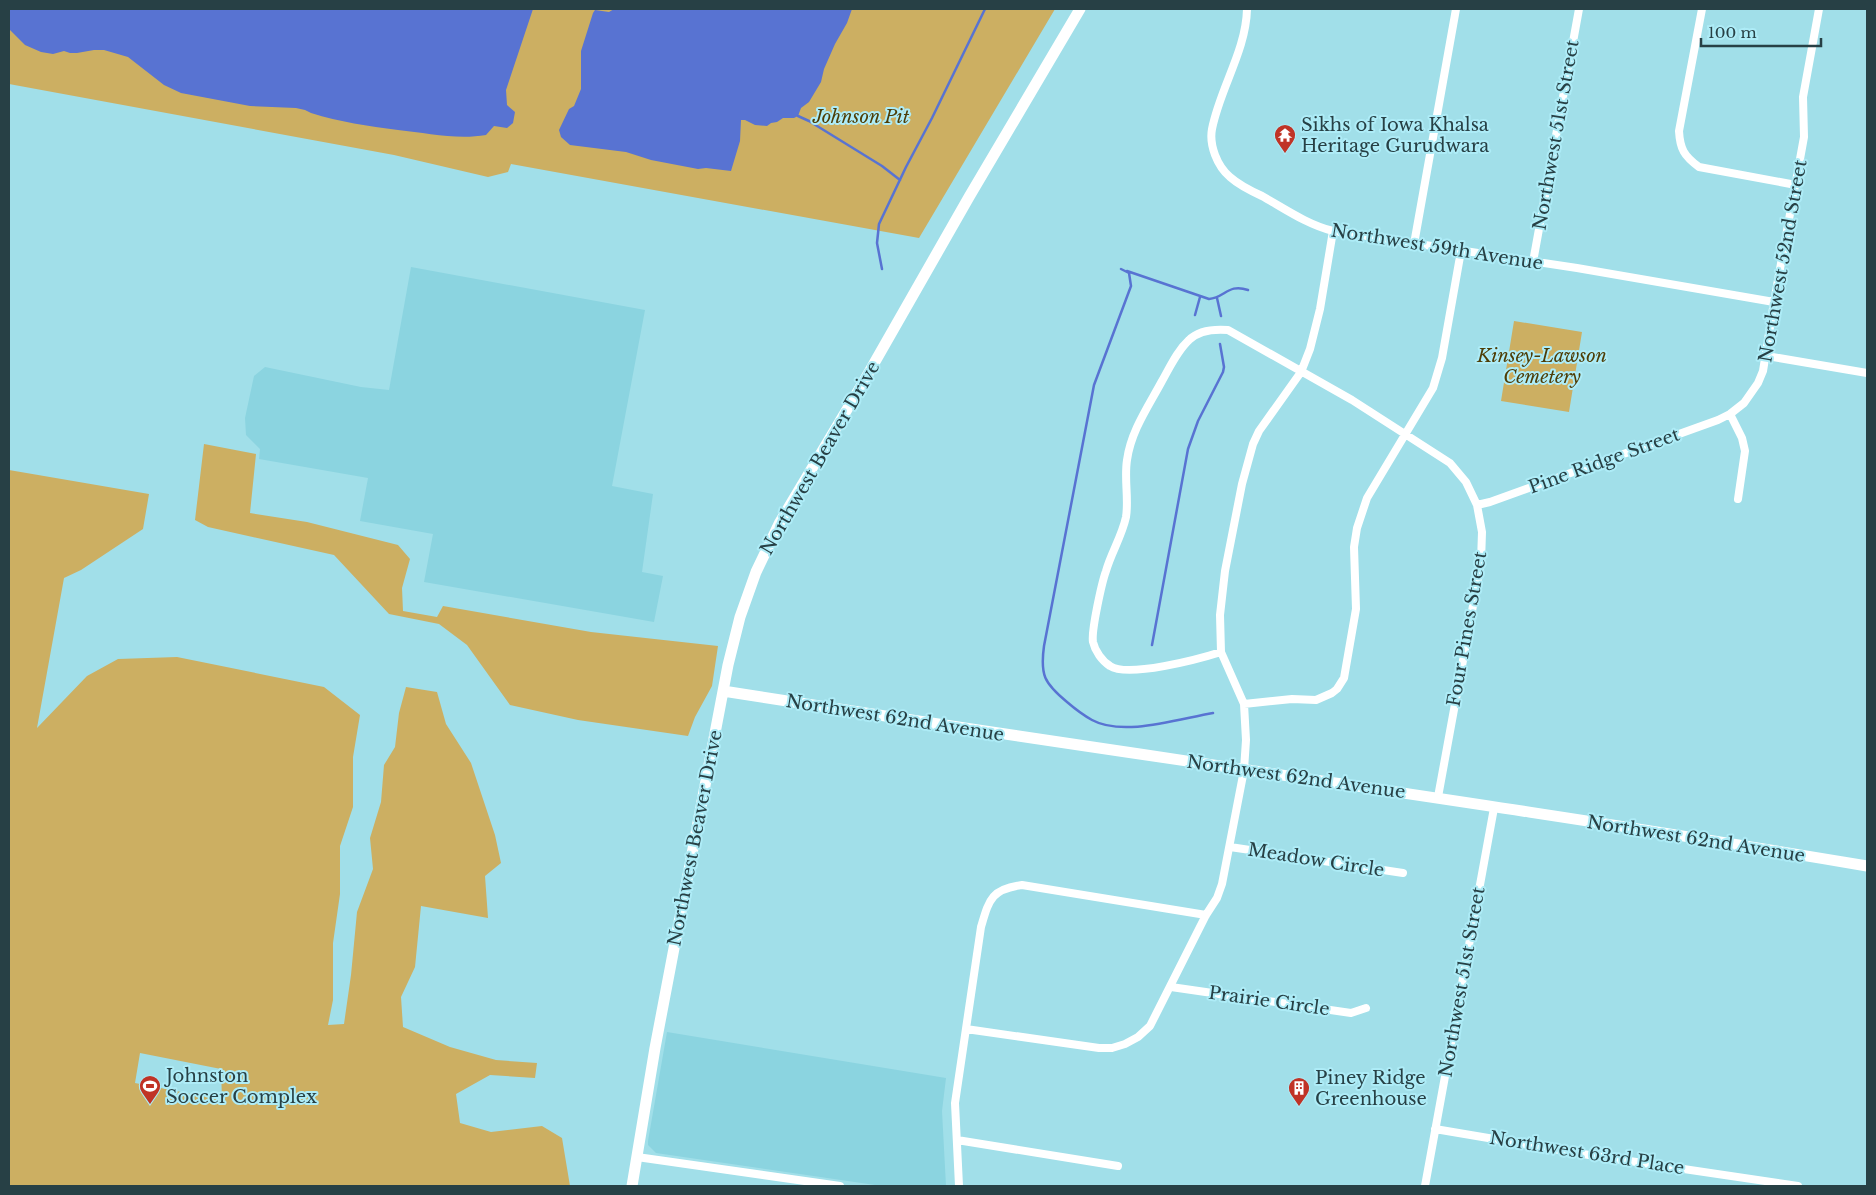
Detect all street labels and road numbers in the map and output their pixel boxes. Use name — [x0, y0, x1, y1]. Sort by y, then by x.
street label: Northwest 51st Street — [1528, 38, 1584, 232]
street label: Northwest 52nd Street — [1754, 158, 1812, 364]
street label: Northwest 59th Avenue — [1329, 219, 1545, 275]
street label: Northwest Beaver Drive — [756, 357, 884, 559]
street label: Pine Ridge Street — [1525, 423, 1683, 499]
street label: Four Pines Street — [1443, 550, 1492, 708]
street label: Northwest 62nd Avenue — [784, 690, 1006, 746]
street label: Northwest Beaver Drive — [663, 728, 727, 948]
street label: Northwest 62nd Avenue — [1185, 751, 1407, 803]
street label: Northwest 62nd Avenue — [1585, 811, 1807, 867]
street label: Meadow Circle — [1246, 838, 1386, 882]
street label: Northwest 51st Street — [1434, 885, 1490, 1079]
street label: Prairie Circle — [1207, 982, 1331, 1020]
street label: Northwest 63rd Place — [1488, 1127, 1686, 1179]

